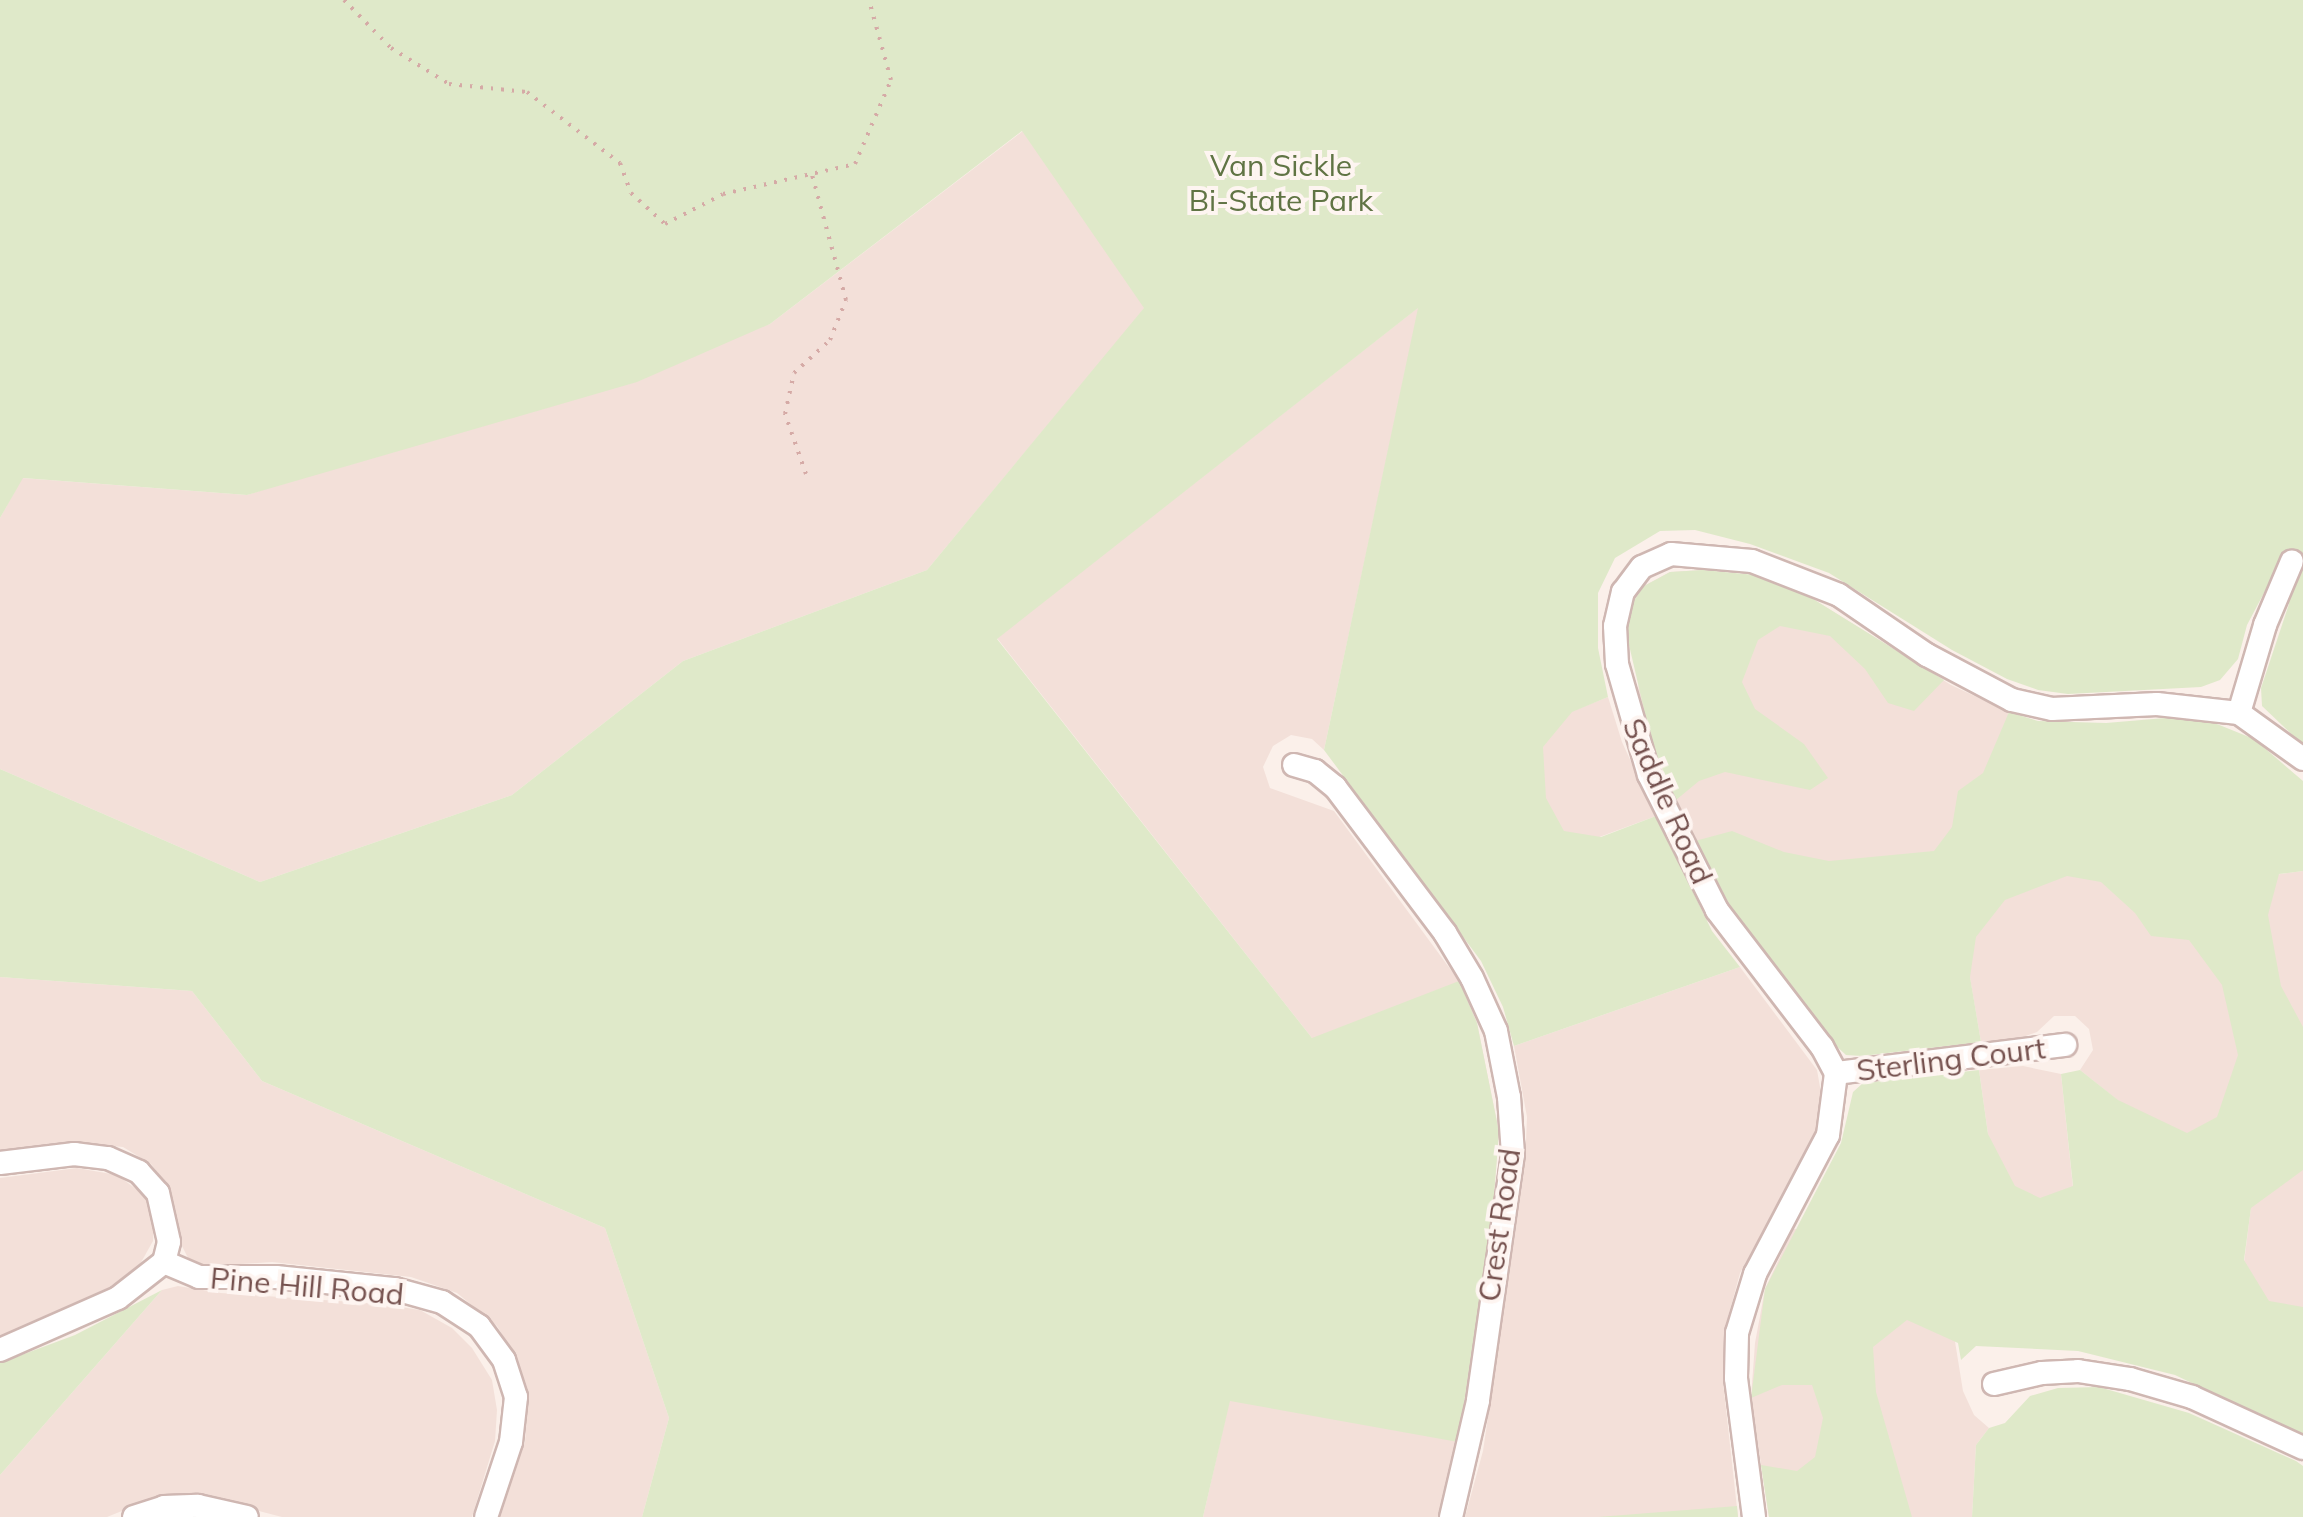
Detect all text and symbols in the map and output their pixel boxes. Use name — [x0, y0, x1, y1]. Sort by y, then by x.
park label: Van Sickle Bi-State Park — [1189, 147, 1373, 218]
street label: Saddle Road — [1615, 713, 1721, 889]
street label: Sterling Court — [1854, 1030, 2048, 1088]
street label: Crest Road — [1470, 1146, 1528, 1304]
street label: Pine Hill Road — [209, 1260, 405, 1312]

